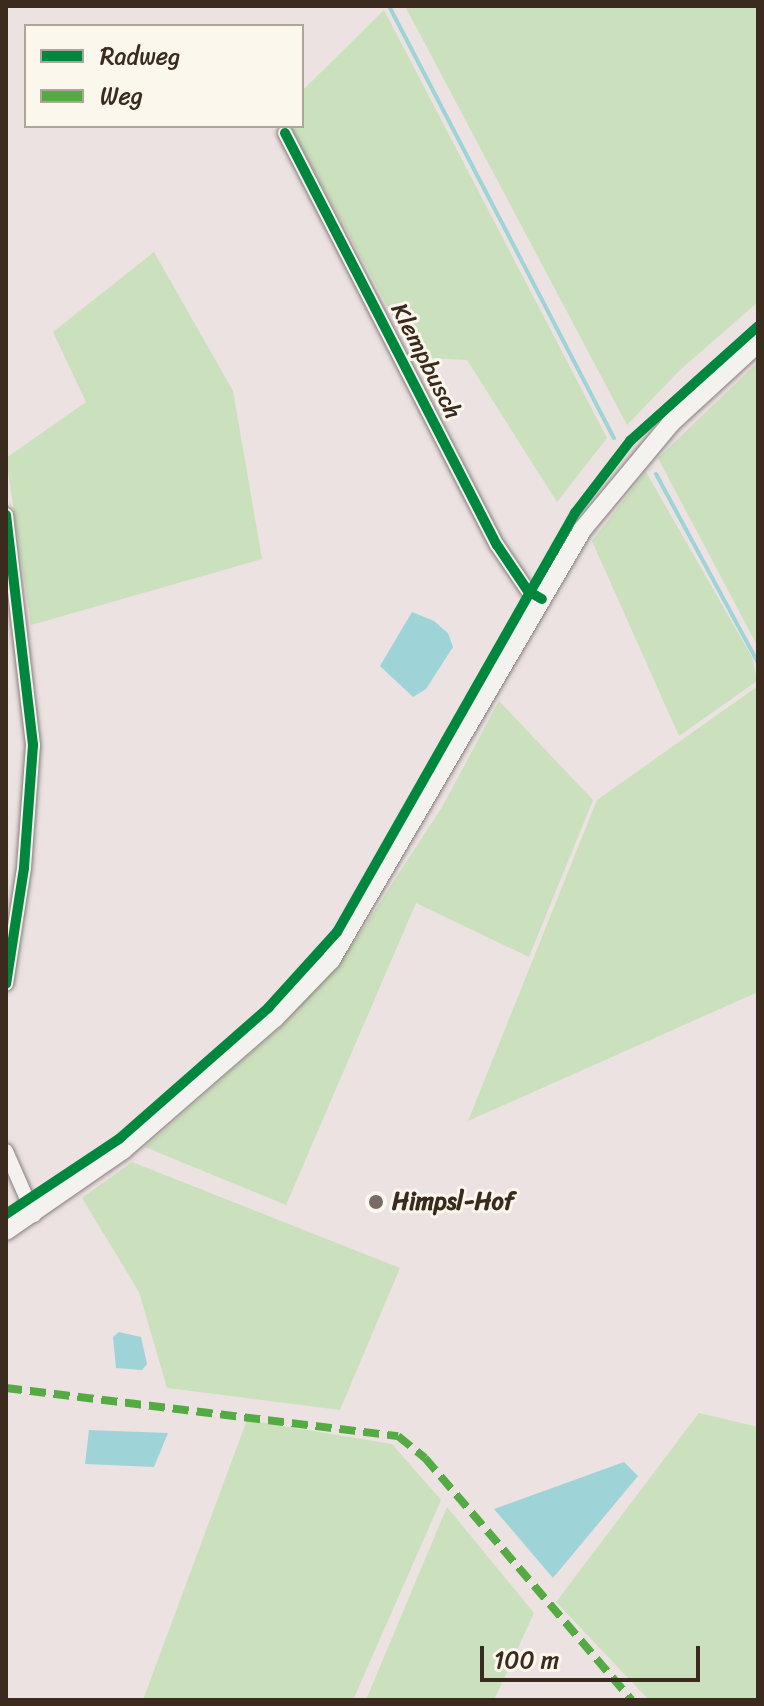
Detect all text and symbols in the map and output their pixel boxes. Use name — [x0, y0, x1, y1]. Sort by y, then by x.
legend — [24, 24, 304, 128]
text: Radweg — [100, 35, 180, 77]
text: Weg — [100, 75, 143, 117]
street label: Klempbusch — [384, 298, 468, 424]
place label: Himpsl-Hof — [392, 1188, 514, 1216]
marker: Himpsl-Hof — [367, 1193, 385, 1211]
scale bar — [484, 1630, 704, 1680]
text: 100 m — [494, 1639, 559, 1681]

